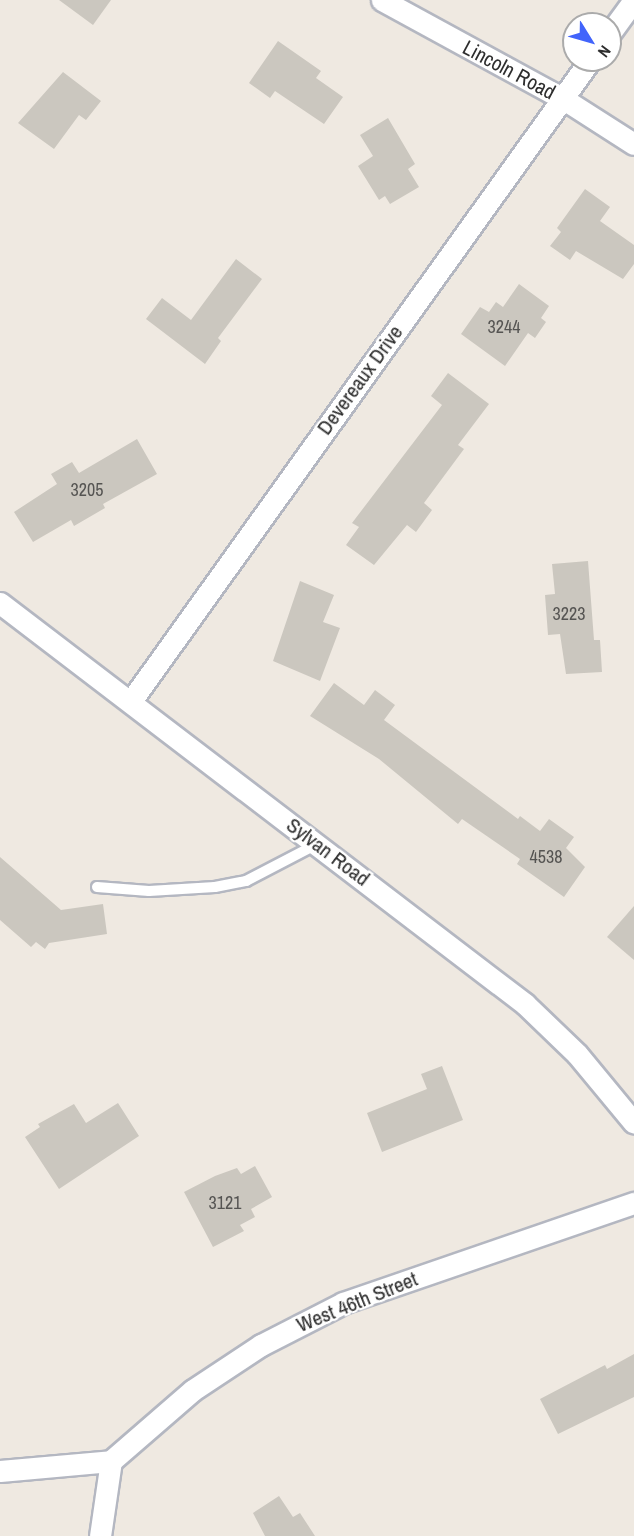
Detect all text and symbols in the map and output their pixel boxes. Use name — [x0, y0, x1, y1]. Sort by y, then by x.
north arrow — [562, 12, 622, 72]
street label: Lincoln Road — [458, 35, 560, 105]
text: N — [593, 41, 616, 62]
house number: 3244 — [488, 316, 520, 338]
street label: Devereaux Drive — [312, 320, 408, 440]
house number: 3205 — [71, 479, 103, 501]
house number: 3223 — [553, 603, 585, 625]
street label: Sylvan Road — [281, 813, 375, 891]
house number: 4538 — [530, 846, 562, 868]
house number: 3121 — [209, 1192, 241, 1214]
street label: West 46th Street — [293, 1266, 421, 1338]

